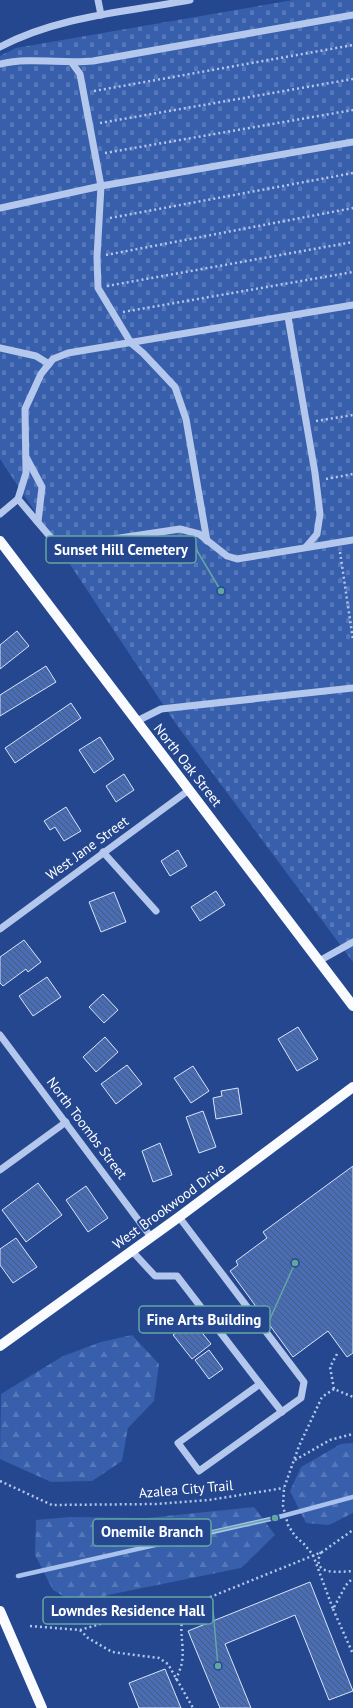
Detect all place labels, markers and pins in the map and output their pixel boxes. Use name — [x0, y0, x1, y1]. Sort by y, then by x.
callout: Sunset Hill Cemetery — [46, 536, 196, 563]
callout: Fine Arts Building — [139, 1306, 270, 1333]
callout: Onemile Branch — [93, 1519, 211, 1546]
callout: Lowndes Residence Hall — [43, 1597, 213, 1624]

